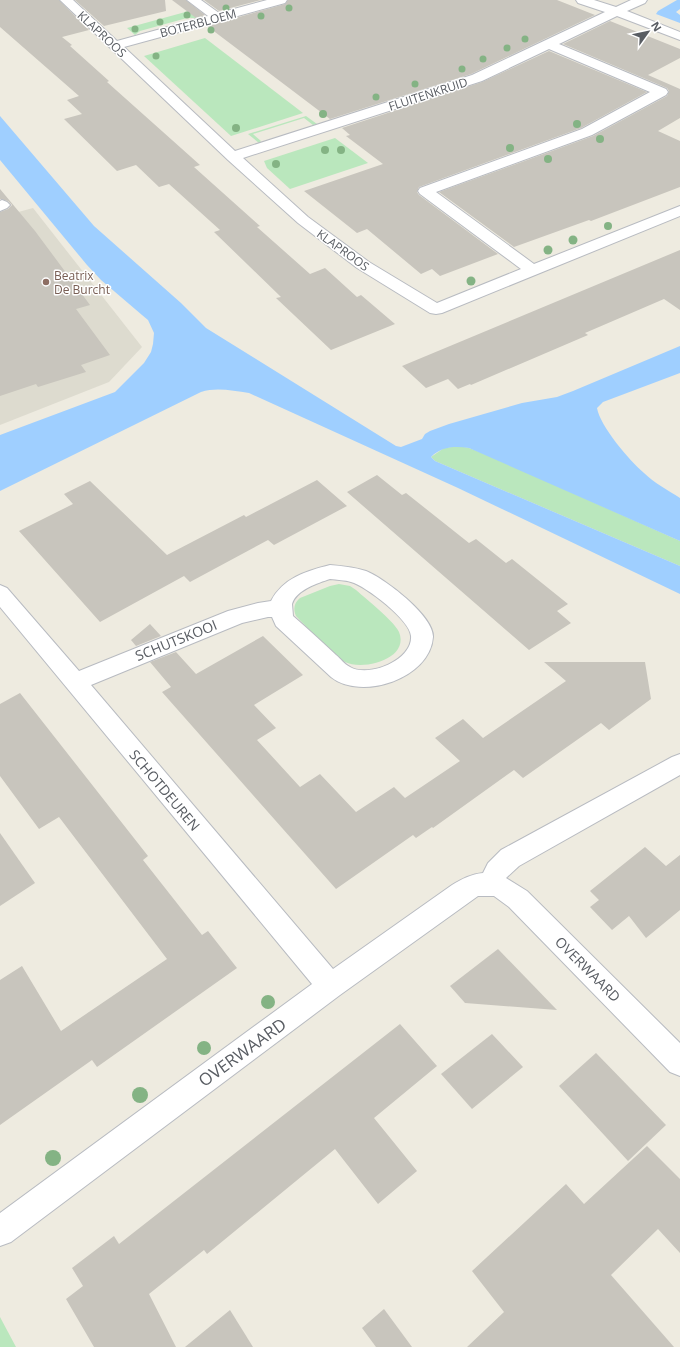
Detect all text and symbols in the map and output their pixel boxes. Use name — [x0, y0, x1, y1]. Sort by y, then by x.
street label: BOTERBLOEM — [158, 5, 238, 41]
street label: KLAPROOS — [74, 7, 130, 61]
north arrow — [628, 12, 668, 52]
text: N — [648, 18, 666, 34]
street label: FLUITENKRUID — [386, 73, 470, 115]
street label: KLAPROOS — [313, 225, 373, 275]
place label: Beatrix De Burcht — [54, 267, 110, 298]
marker: Beatrix De Burcht — [41, 277, 51, 287]
street label: SCHUTSKOOI — [132, 615, 220, 665]
street label: SCHOTDEUREN — [125, 745, 205, 835]
street label: OVERWAARD — [551, 932, 625, 1006]
street label: OVERWAARD — [193, 1012, 291, 1092]

